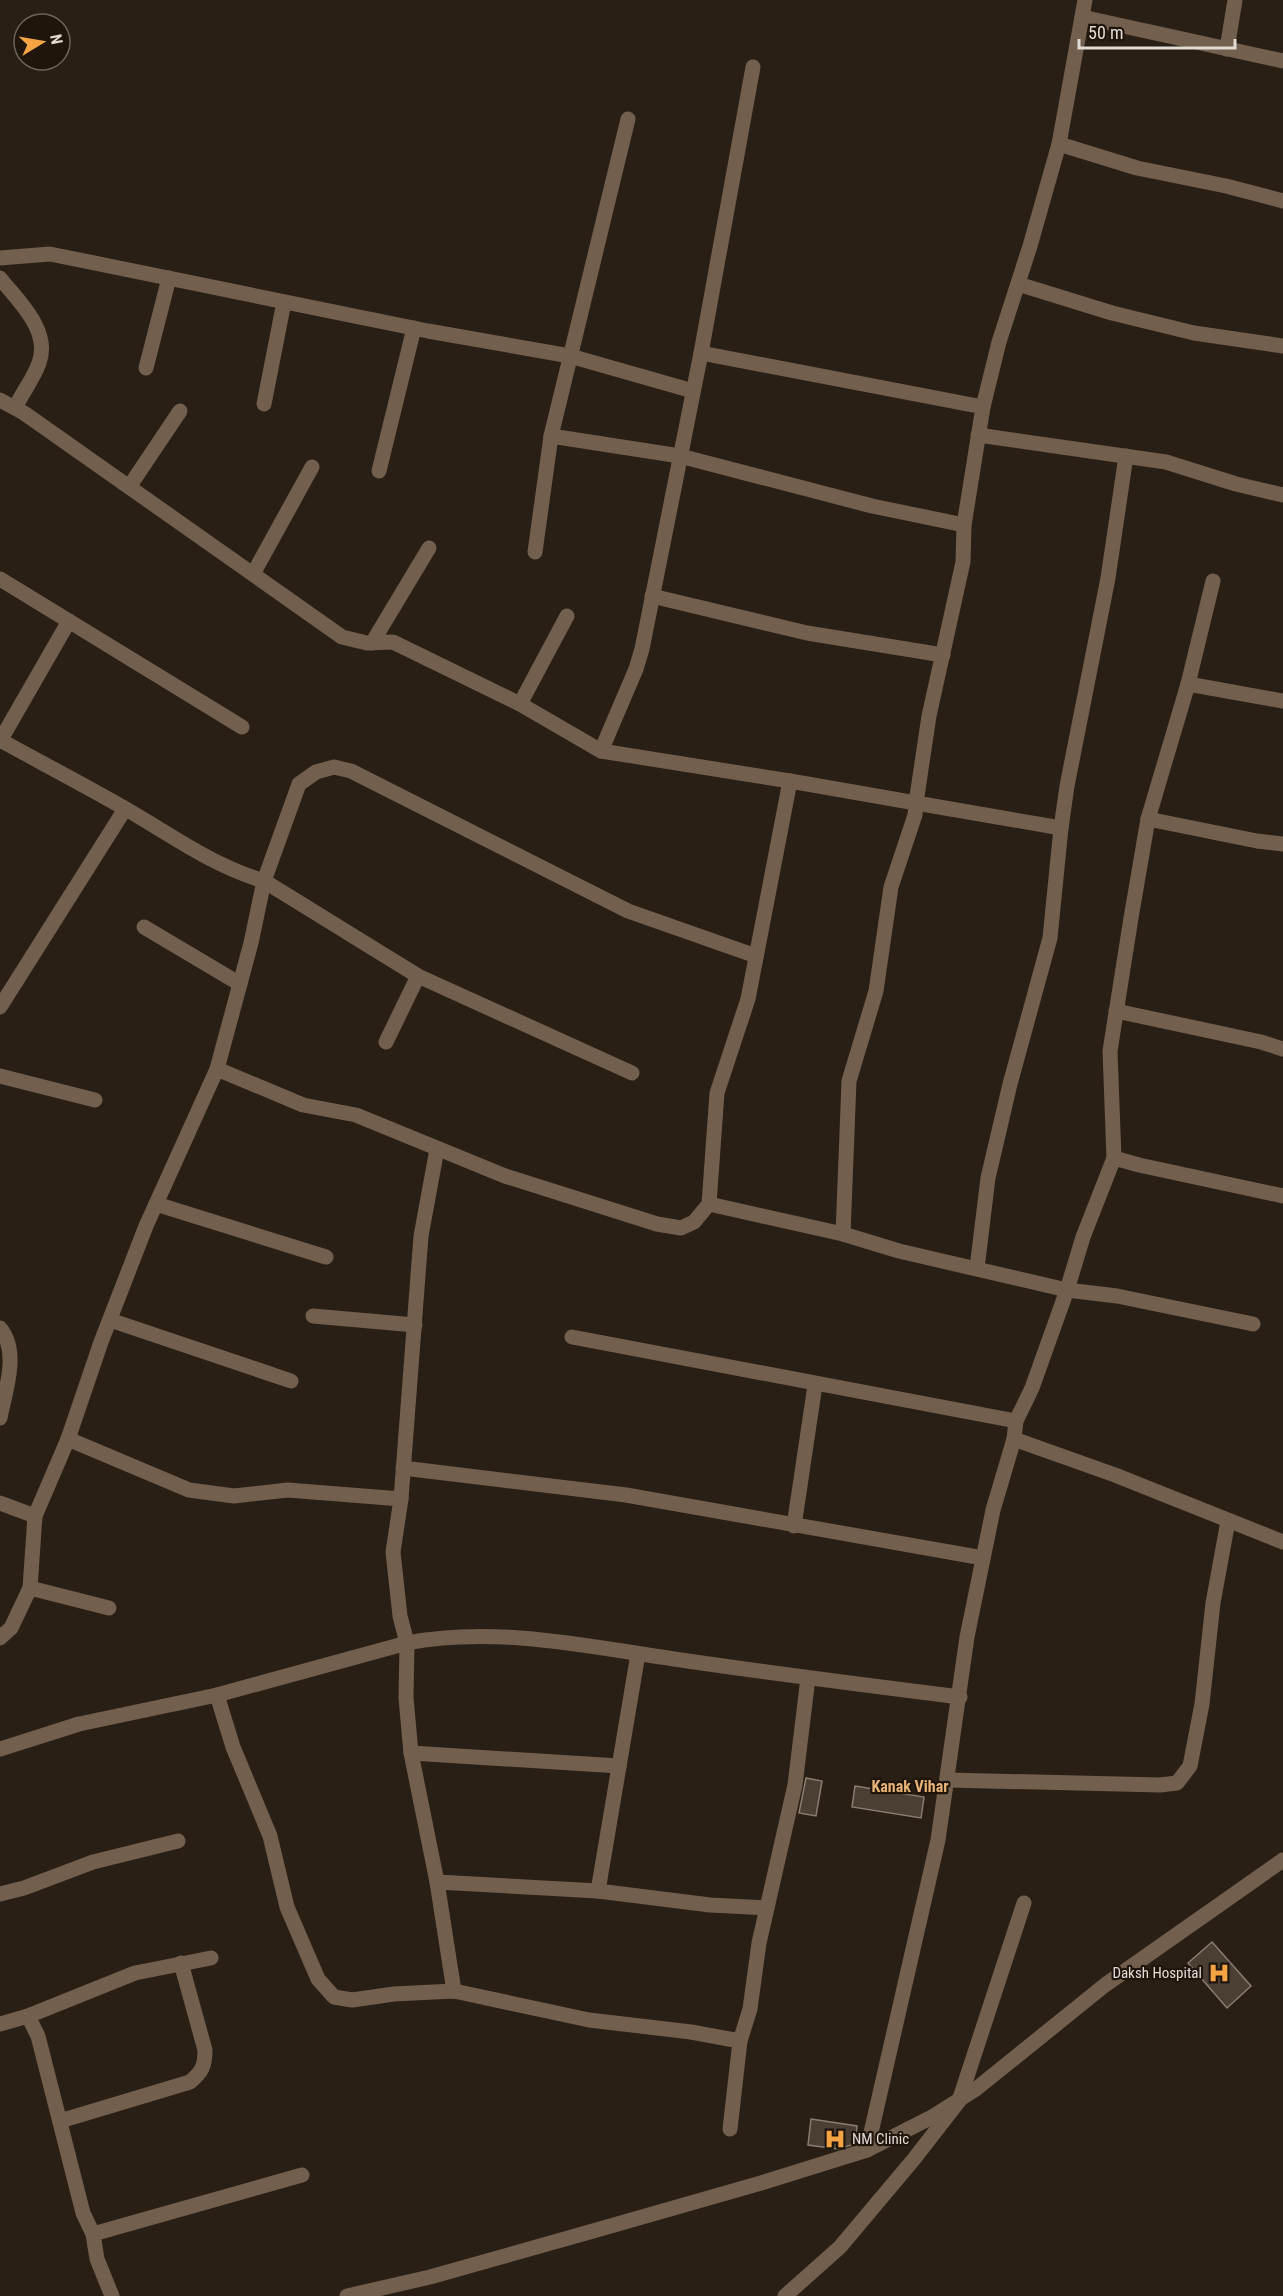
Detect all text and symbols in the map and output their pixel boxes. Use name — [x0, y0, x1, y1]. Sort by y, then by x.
north arrow — [12, 12, 72, 72]
scale bar — [1079, 12, 1235, 50]
text: 50 m — [1088, 22, 1123, 43]
text: N — [46, 33, 66, 46]
district label: Kanak Vihar — [871, 1777, 949, 1796]
hospital icon: Daksh Hospital — [1207, 1961, 1231, 1985]
place label: Daksh Hospital — [1112, 1964, 1202, 1982]
hospital icon: NM Clinic — [823, 2127, 847, 2151]
place label: NM Clinic — [852, 2130, 909, 2148]

